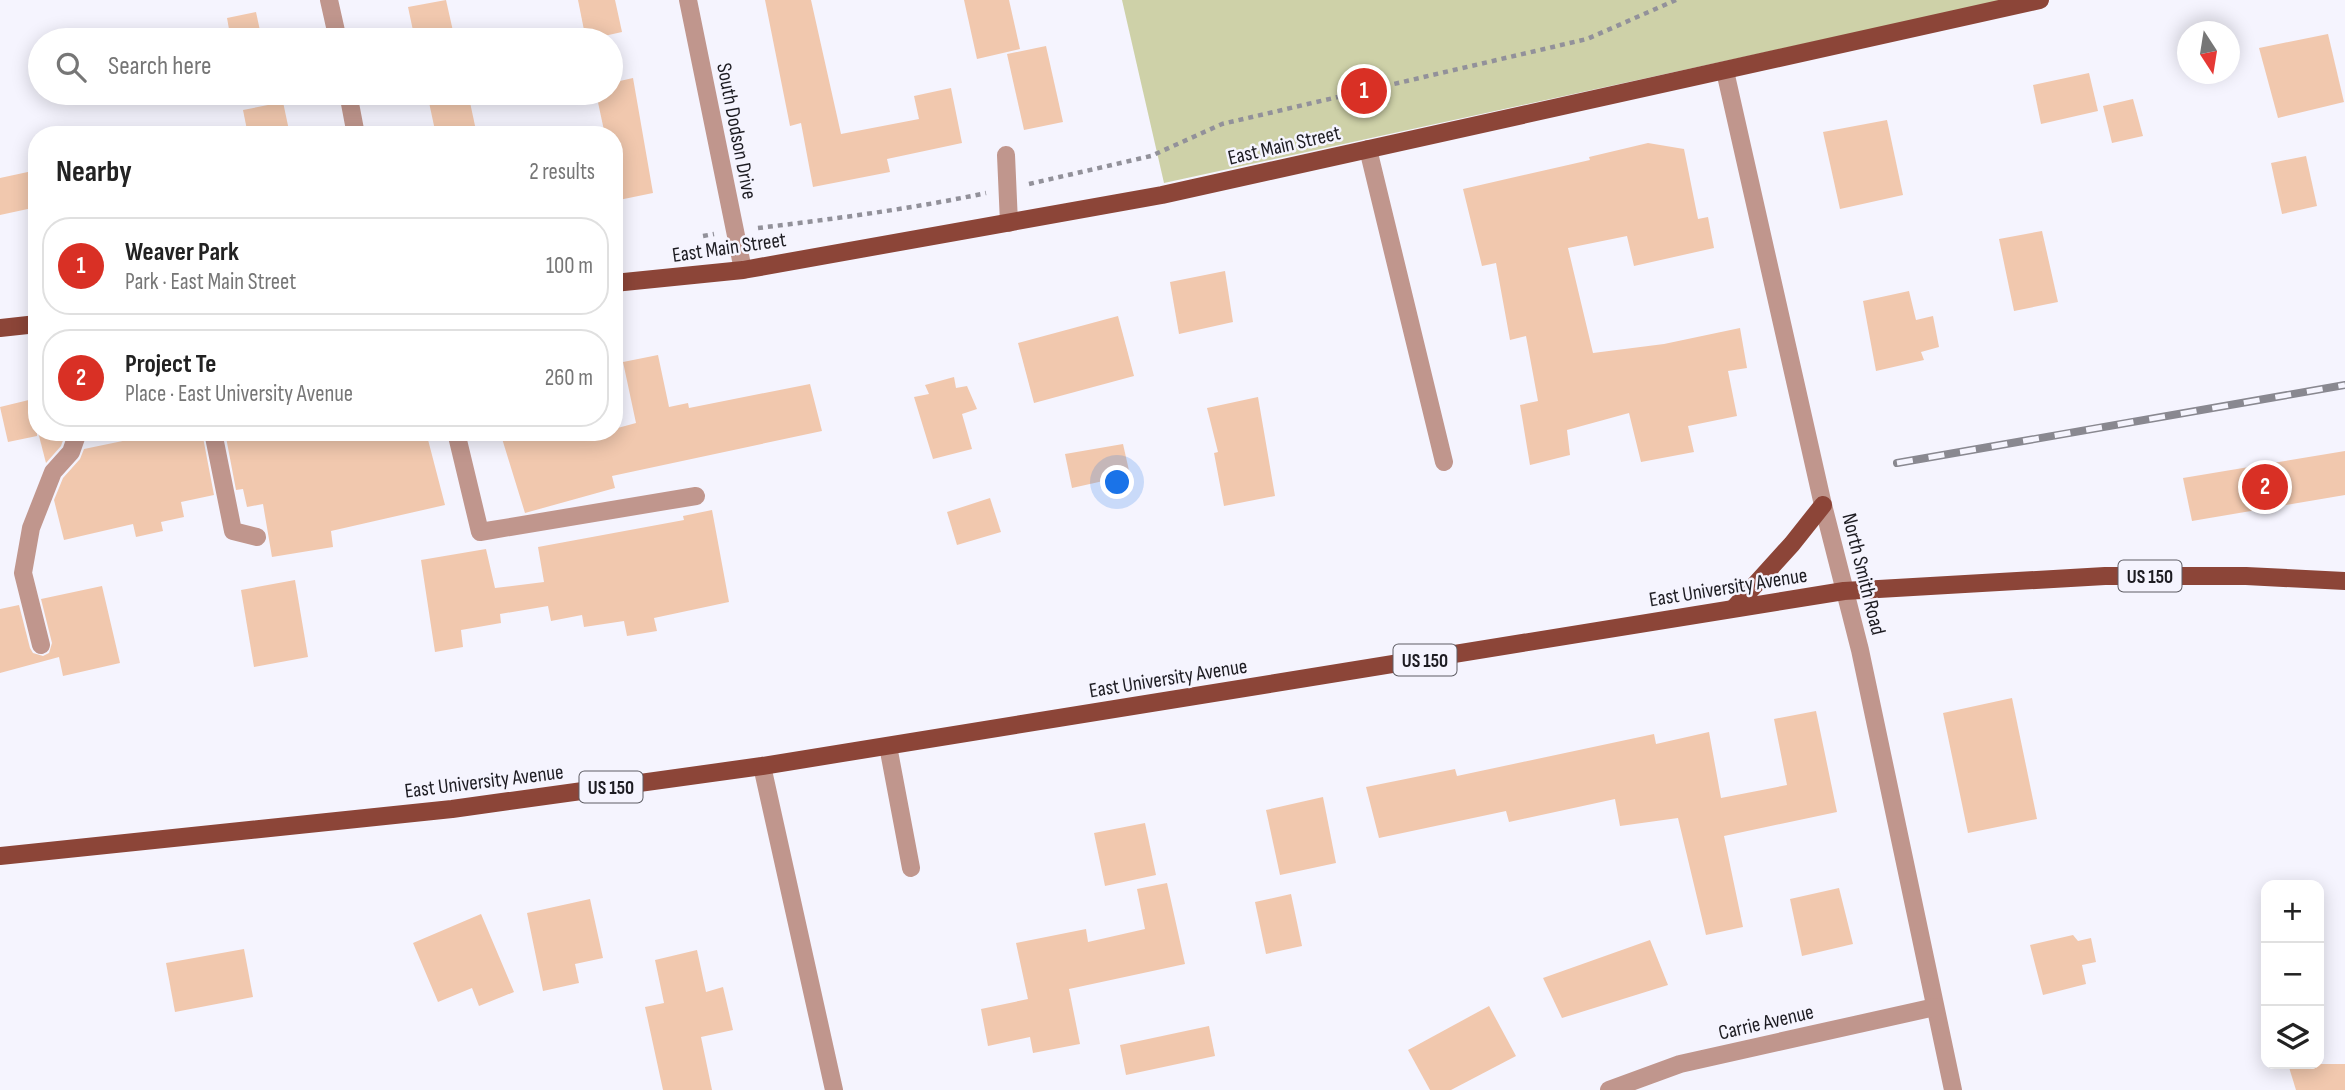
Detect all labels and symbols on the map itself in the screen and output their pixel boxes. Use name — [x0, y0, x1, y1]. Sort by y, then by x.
north arrow — [2177, 21, 2240, 84]
street label: South Dodson Drive — [711, 61, 762, 201]
pin: 1 — [1341, 65, 1387, 117]
street label: East Main Street — [1225, 120, 1343, 171]
street label: East Main Street — [670, 227, 788, 268]
pin: 2 — [2242, 461, 2288, 513]
your location — [1100, 465, 1134, 499]
street label: North Smith Road — [1836, 511, 1891, 638]
road number: US 150 — [2118, 561, 2182, 592]
street label: East University Avenue — [1647, 563, 1809, 612]
road number: US 150 — [1394, 645, 1456, 676]
street label: East University Avenue — [1087, 654, 1249, 703]
street label: East University Avenue — [403, 759, 565, 804]
road number: US 150 — [580, 772, 642, 802]
street label: Carrie Avenue — [1716, 999, 1816, 1046]

